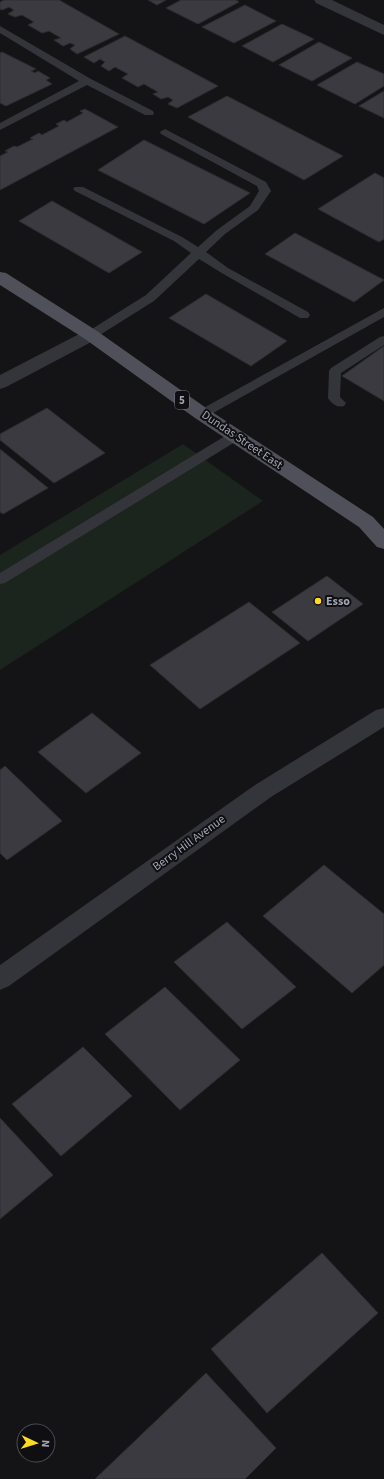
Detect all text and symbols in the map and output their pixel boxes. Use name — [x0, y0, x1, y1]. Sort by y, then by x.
road number: 5 — [175, 391, 189, 409]
street label: Dundas Street East — [198, 407, 286, 473]
place label: Esso — [326, 593, 350, 610]
marker: Esso — [313, 596, 323, 606]
street label: Berry Hill Avenue — [149, 811, 229, 875]
north arrow — [16, 1423, 56, 1463]
text: N — [38, 1439, 53, 1448]

